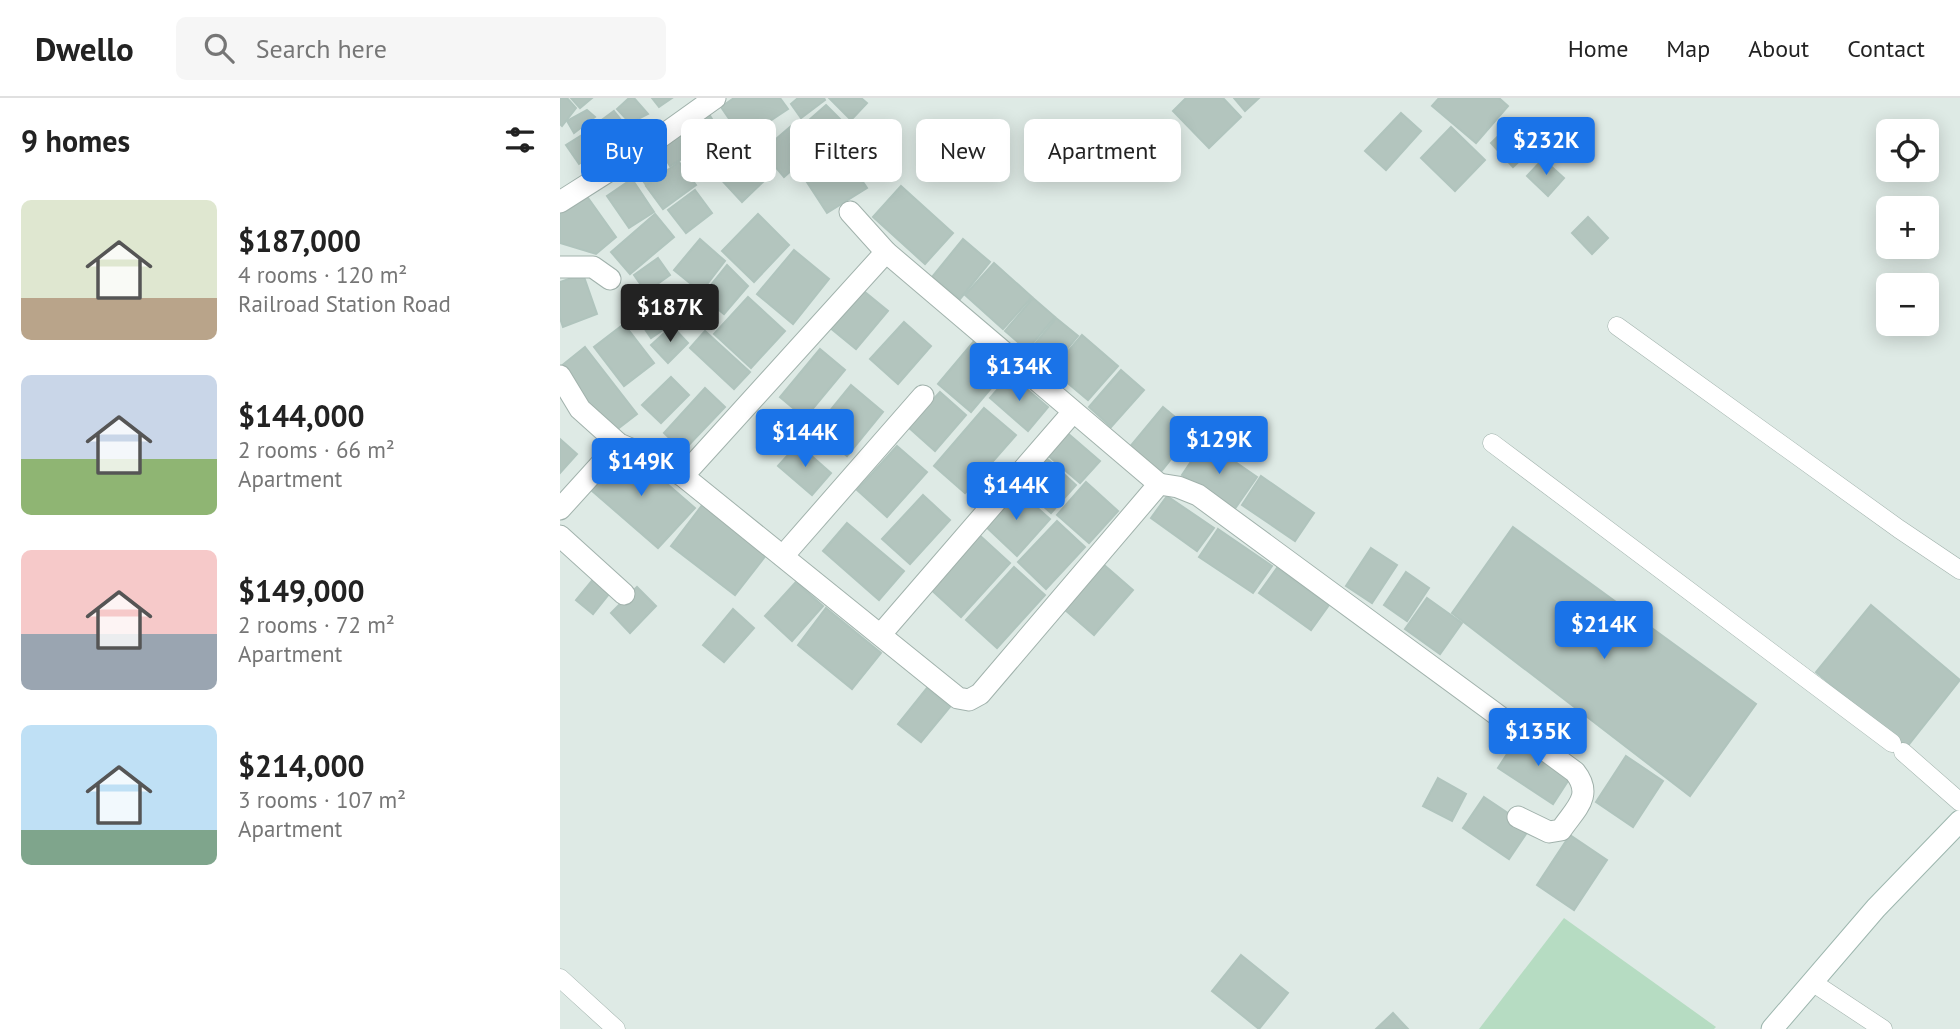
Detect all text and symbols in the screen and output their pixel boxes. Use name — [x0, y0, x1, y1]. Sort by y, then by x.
search box — [176, 17, 666, 80]
text: Dwello — [35, 27, 134, 70]
icon: search — [200, 29, 238, 67]
text: Search here — [256, 32, 387, 65]
text: Home — [1568, 33, 1628, 64]
text: Map — [1666, 33, 1710, 64]
text: About — [1748, 33, 1809, 64]
text: Contact — [1847, 33, 1925, 64]
pin: $232K — [1497, 118, 1595, 177]
chip: Buy — [581, 119, 667, 182]
chip: Rent — [681, 119, 776, 182]
chip: Filters — [790, 119, 902, 182]
chip: New — [916, 119, 1010, 182]
chip: Apartment — [1024, 119, 1181, 182]
map controls — [1876, 119, 1939, 336]
button: locate — [1876, 119, 1939, 182]
text: 9 homes — [21, 121, 130, 160]
icon: filters — [501, 121, 539, 159]
text: $232K — [1513, 125, 1579, 154]
button: + — [1876, 196, 1939, 259]
text: $187,000 — [238, 221, 361, 260]
icon: home — [77, 228, 161, 312]
text: 4 rooms · 120 m² — [238, 260, 407, 289]
button: − — [1876, 273, 1939, 336]
pin: $187K — [621, 285, 719, 344]
text: Railroad Station Road — [238, 289, 451, 318]
text: $187K — [637, 292, 703, 321]
pin: $134K — [970, 344, 1068, 403]
text: $134K — [986, 351, 1052, 380]
text: $144,000 — [238, 396, 365, 435]
icon: home — [77, 403, 161, 487]
pin: $144K — [756, 410, 854, 469]
pin: $129K — [1170, 416, 1268, 476]
text: $144K — [772, 417, 838, 446]
text: $129K — [1186, 424, 1252, 453]
text: 2 rooms · 66 m² — [238, 435, 395, 464]
pin: $149K — [592, 438, 690, 498]
text: $149K — [608, 446, 674, 475]
pin: $144K — [967, 462, 1065, 522]
text: Apartment — [238, 464, 342, 493]
text: $144K — [983, 470, 1049, 499]
text: $149,000 — [238, 571, 365, 610]
icon: home — [77, 578, 161, 662]
pin: $214K — [1555, 602, 1653, 661]
text: $214K — [1571, 609, 1637, 638]
text: 2 rooms · 72 m² — [238, 610, 395, 639]
text: Apartment — [238, 639, 342, 668]
pin: $135K — [1489, 708, 1587, 768]
text: $135K — [1505, 716, 1571, 745]
text: $214,000 — [238, 746, 365, 785]
icon: home — [77, 753, 161, 837]
text: 3 rooms · 107 m² — [238, 785, 406, 814]
text: Apartment — [238, 814, 342, 843]

